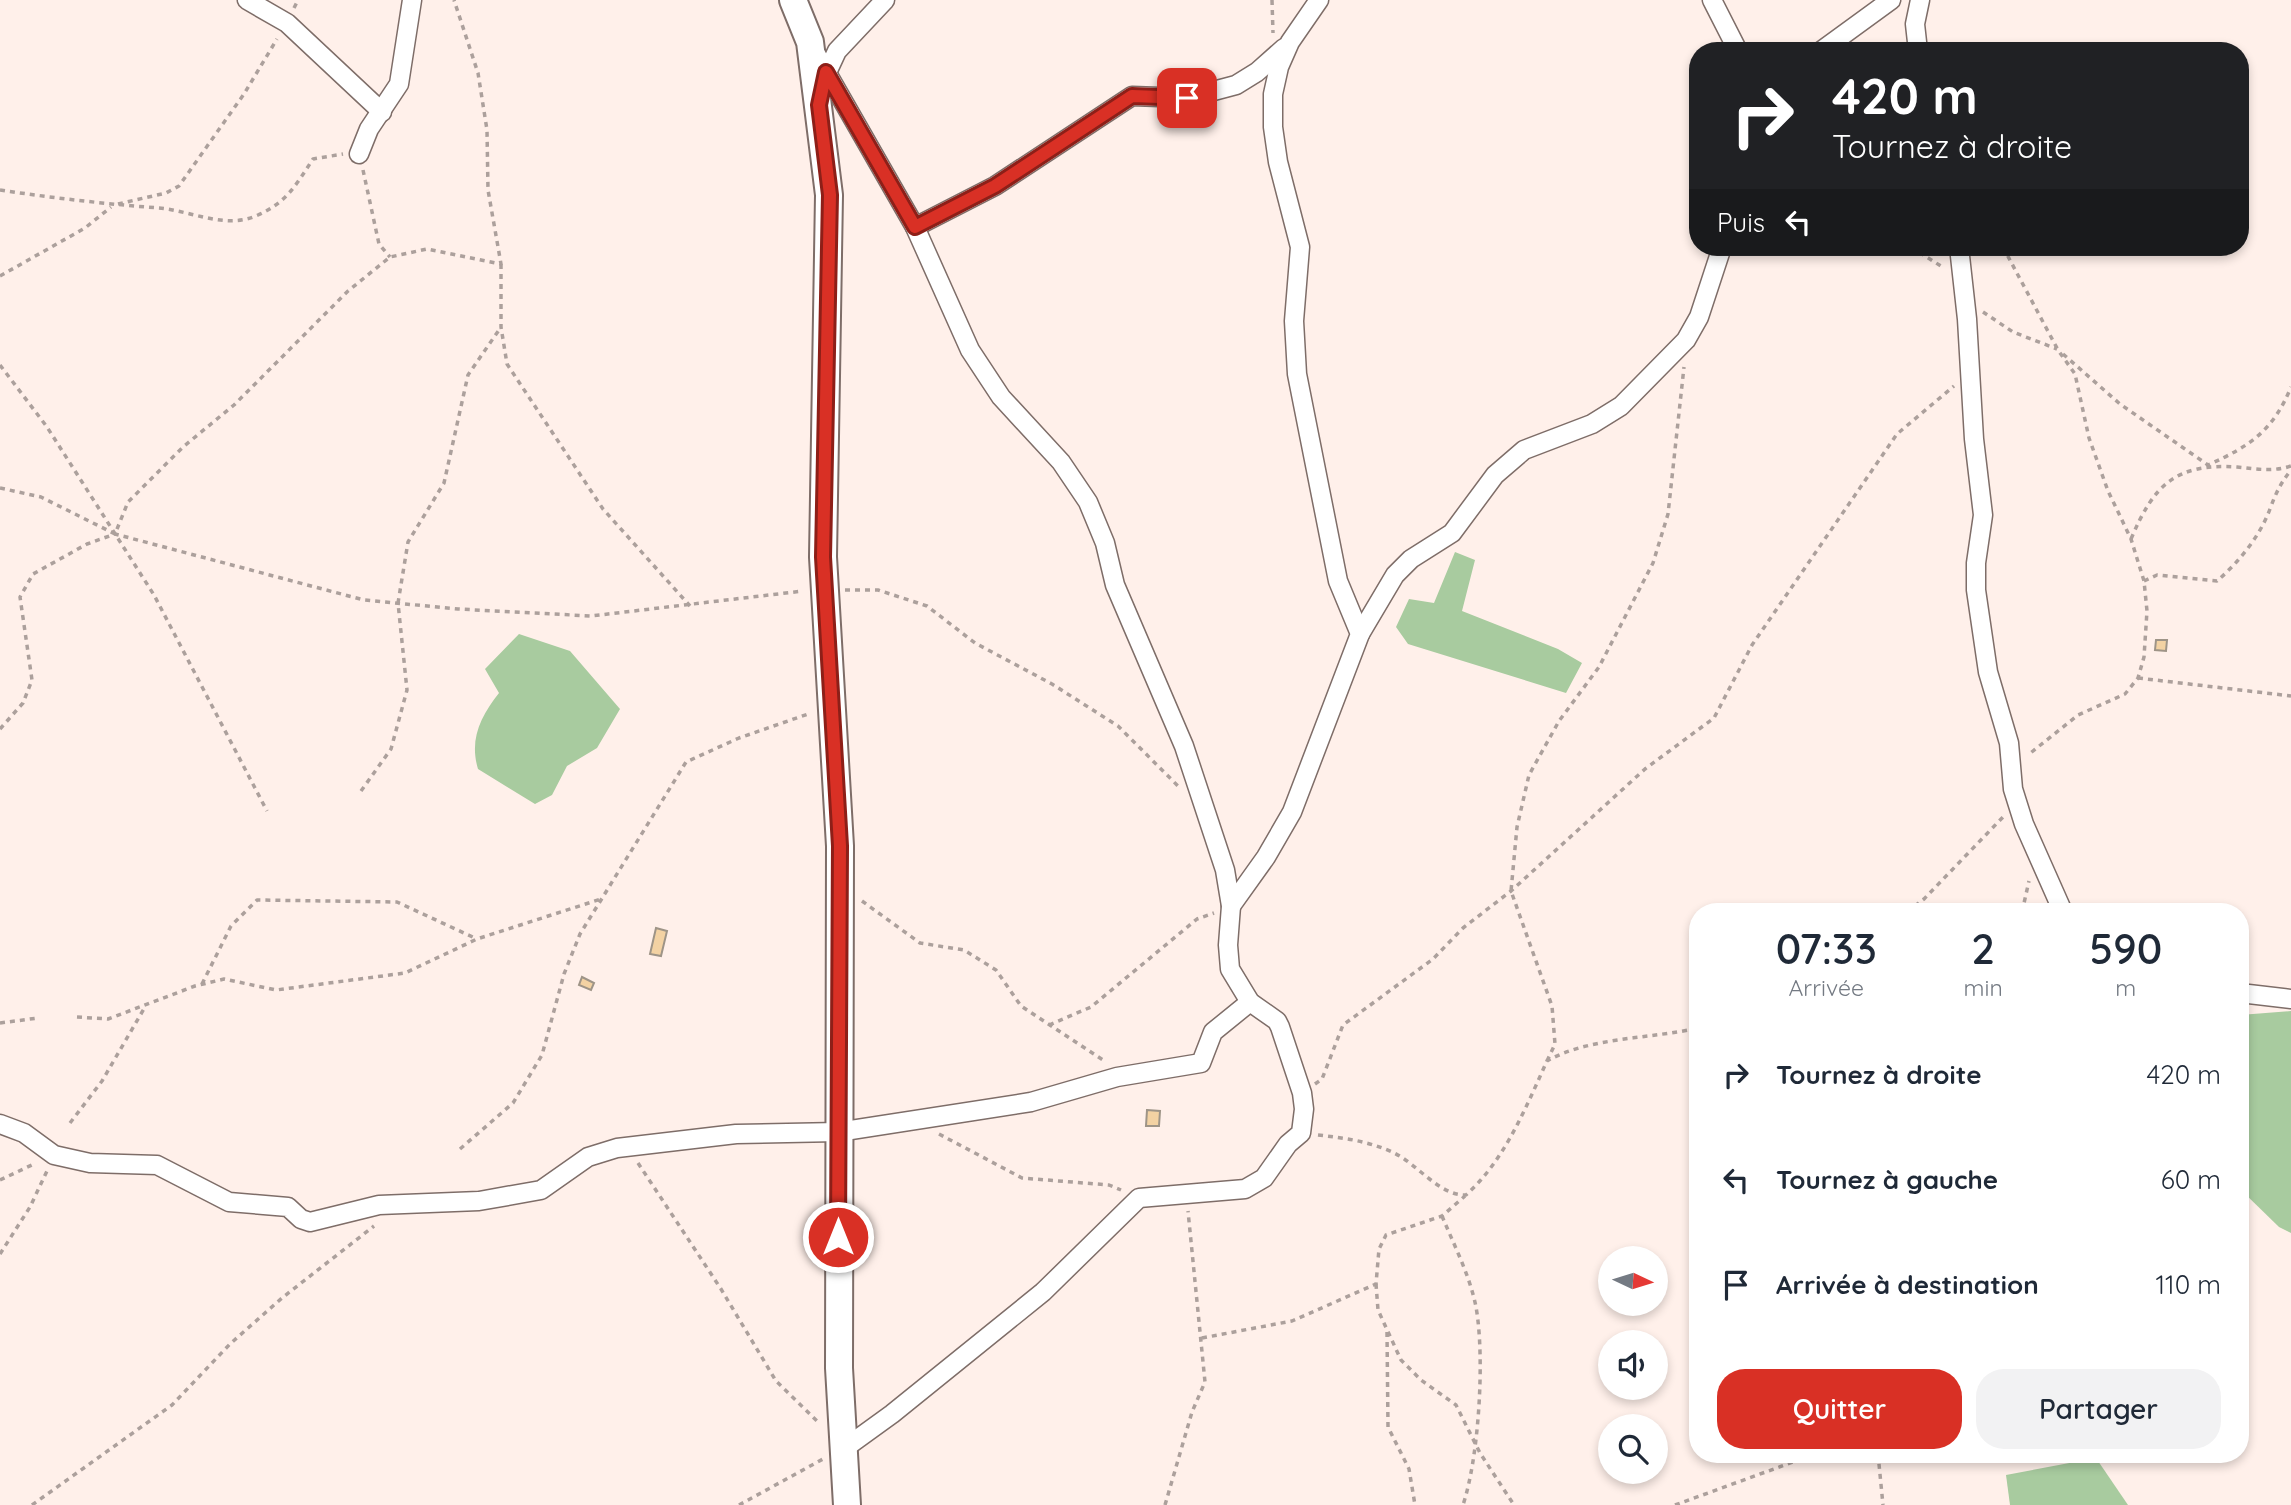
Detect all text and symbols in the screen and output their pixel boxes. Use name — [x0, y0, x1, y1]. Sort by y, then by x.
text: 420 m — [1832, 65, 1978, 126]
pin — [1157, 68, 1217, 128]
icon: right — [1717, 70, 1808, 161]
icon: arrive — [1168, 79, 1206, 117]
text: Tournez à droite — [1832, 126, 2072, 166]
icon: left — [1779, 203, 1817, 241]
text: Puis — [1717, 206, 1765, 239]
text: 07:33 — [1776, 922, 1877, 975]
text: 2 — [1971, 922, 1995, 975]
text: 590 — [2089, 922, 2162, 975]
text: Arrivée — [1788, 973, 1864, 1002]
text: min — [1963, 973, 2003, 1002]
text: m — [2115, 973, 2136, 1002]
icon: right — [1717, 1056, 1755, 1094]
text: Tournez à droite — [1776, 1058, 1981, 1091]
text: 420 m — [2147, 1058, 2221, 1091]
icon: left — [1717, 1161, 1755, 1199]
text: Tournez à gauche — [1776, 1163, 1998, 1196]
text: 60 m — [2161, 1163, 2221, 1196]
position arrow — [801, 1200, 875, 1274]
north arrow — [1598, 1246, 1668, 1316]
map controls — [1598, 1246, 1668, 1484]
icon: arrive — [1717, 1266, 1755, 1304]
text: Arrivée à destination — [1776, 1268, 2039, 1301]
text: 110 m — [2155, 1268, 2221, 1301]
button: sound — [1598, 1330, 1668, 1400]
button: Quitter — [1717, 1369, 1962, 1449]
button: Partager — [1976, 1369, 2221, 1449]
button: search — [1598, 1414, 1668, 1484]

